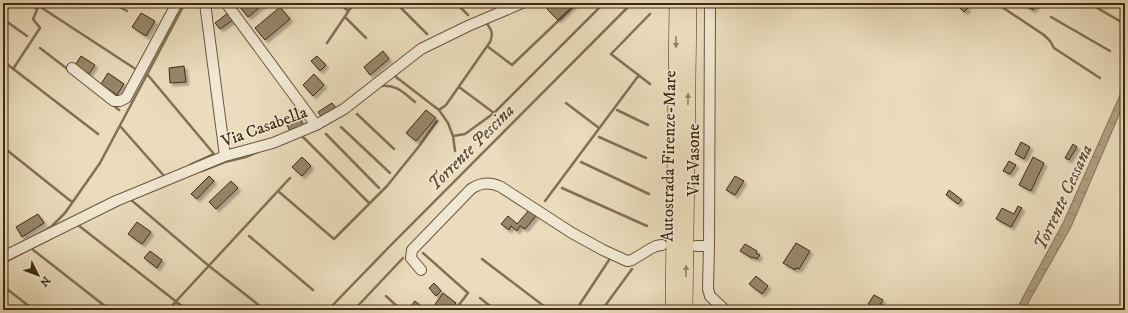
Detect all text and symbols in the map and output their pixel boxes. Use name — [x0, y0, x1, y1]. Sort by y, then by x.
one-way arrow — [673, 36, 679, 49]
street label: Autostrada Firenze-Mare — [657, 70, 681, 242]
one-way arrow — [685, 92, 691, 105]
water label: Torrente Pescina — [424, 100, 520, 195]
street label: Via Casabella — [217, 101, 311, 153]
street label: Via Vasone — [683, 124, 705, 197]
water label: Torrente Cessana — [1030, 141, 1098, 254]
north arrow — [18, 255, 58, 295]
one-way arrow — [682, 265, 689, 277]
text: N — [36, 273, 53, 289]

